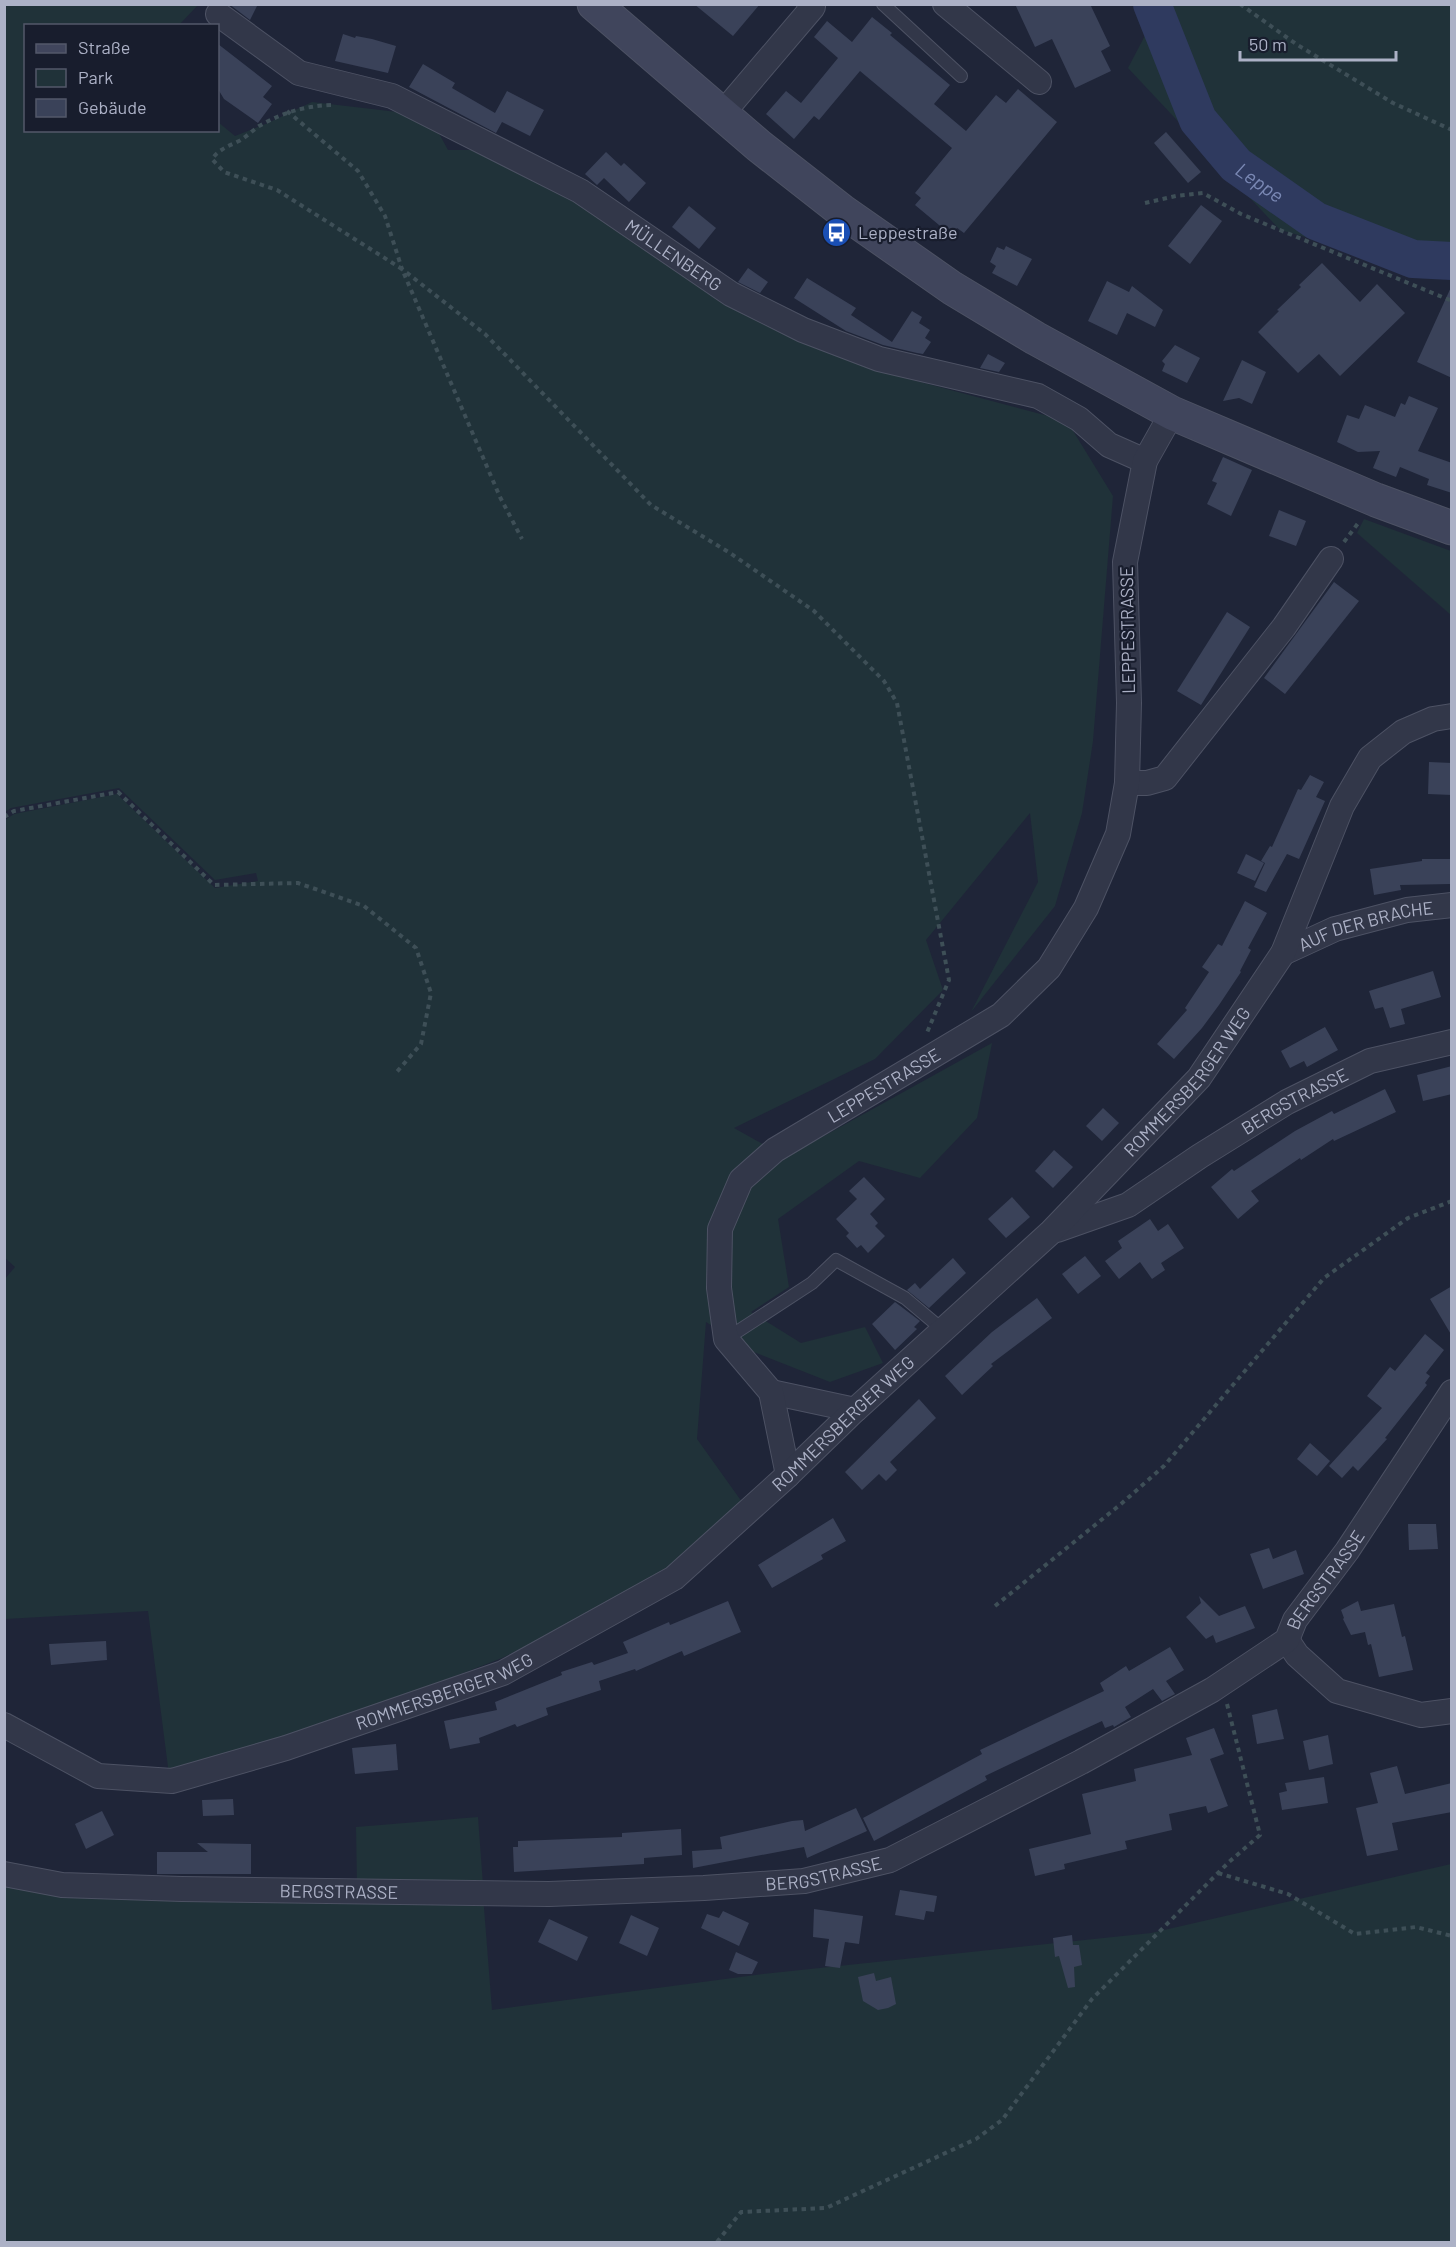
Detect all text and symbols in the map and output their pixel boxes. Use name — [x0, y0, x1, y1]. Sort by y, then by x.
legend — [24, 24, 219, 132]
scale bar — [1240, 24, 1396, 62]
text: 50 m — [1249, 33, 1287, 55]
text: Straße — [78, 36, 130, 58]
text: Park — [78, 66, 113, 88]
text: Gebäude — [78, 96, 147, 118]
water label: Leppe — [1231, 157, 1289, 207]
street label: MÜLLENBERG — [621, 214, 726, 296]
bus stop icon: Leppestraße — [821, 216, 853, 248]
place label: Leppestraße — [858, 221, 958, 243]
street label: LEPPESTRASSE — [1115, 566, 1139, 694]
street label: AUF DER BRACHE — [1295, 896, 1434, 956]
street label: ROMMERSBERGER WEG — [1119, 1003, 1255, 1161]
street label: LEPPESTRASSE — [823, 1043, 944, 1127]
street label: BERGSTRASSE — [1237, 1063, 1352, 1139]
street label: ROMMERSBERGER WEG — [767, 1351, 919, 1496]
street label: BERGSTRASSE — [1281, 1526, 1369, 1633]
street label: ROMMERSBERGER WEG — [353, 1648, 537, 1734]
street label: BERGSTRASSE — [765, 1851, 884, 1895]
street label: BERGSTRASSE — [279, 1879, 398, 1903]

